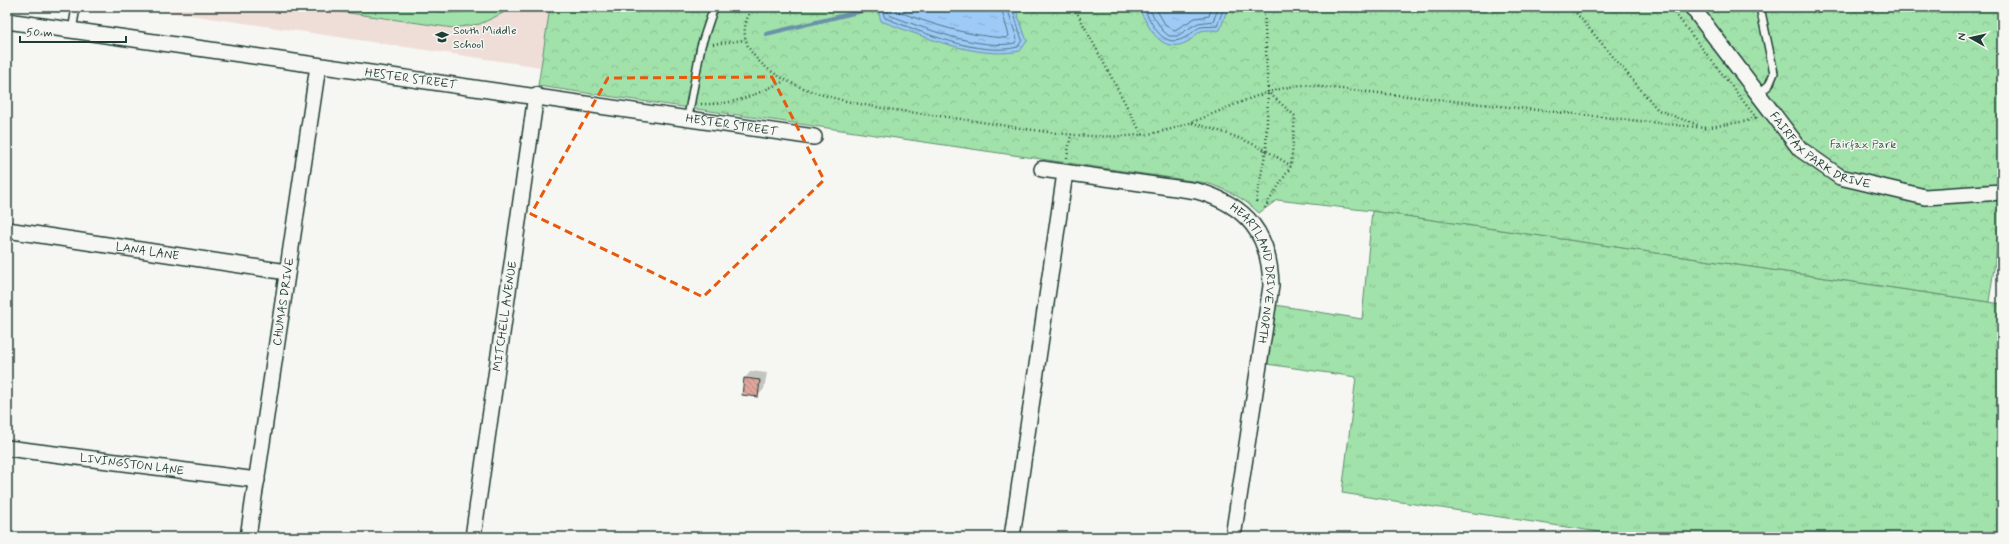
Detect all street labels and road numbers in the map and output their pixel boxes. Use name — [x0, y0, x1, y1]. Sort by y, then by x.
street label: HESTER STREET — [364, 65, 459, 94]
street label: FAIRFAX PARK DRIVE — [1766, 109, 1873, 193]
street label: HESTER STREET — [685, 111, 779, 140]
street label: HEARTLAND DRIVE NORTH — [1226, 200, 1278, 345]
street label: LANA LANE — [114, 239, 180, 265]
street label: CHUMAS DRIVE — [270, 256, 299, 347]
street label: MITCHELL AVENUE — [490, 260, 521, 373]
street label: LIVINGSTON LANE — [79, 450, 185, 480]

